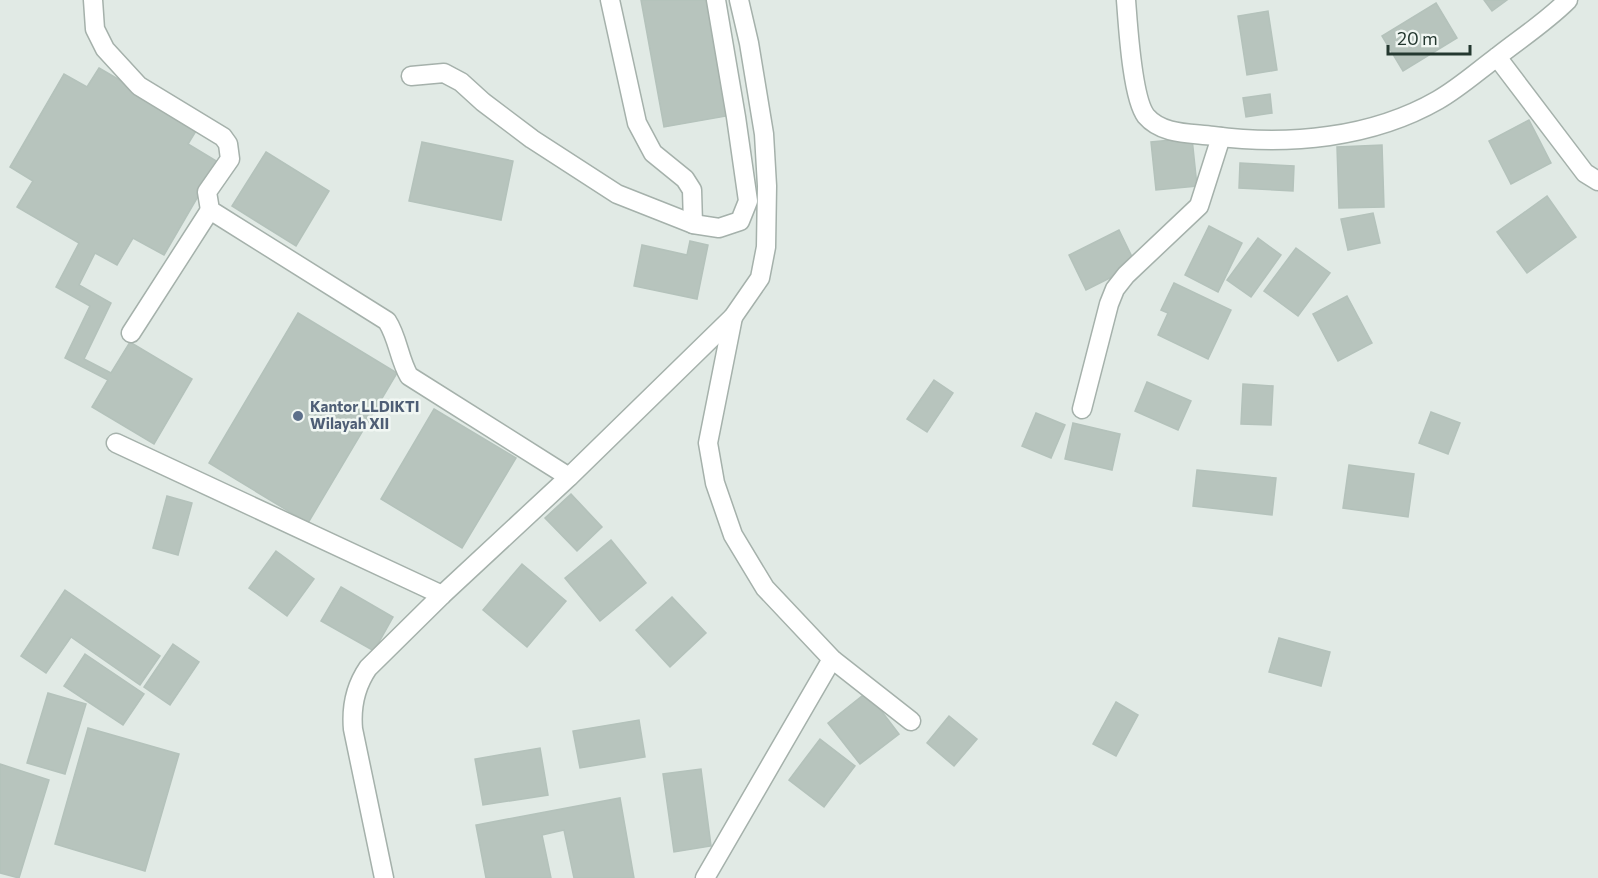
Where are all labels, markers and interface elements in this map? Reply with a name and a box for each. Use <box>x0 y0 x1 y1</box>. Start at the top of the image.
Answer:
scale bar <box>1388 18 1470 56</box>
text: 20 m <box>1397 27 1438 49</box>
place label: Kantor LLDIKTI Wilayah XII <box>310 397 419 432</box>
marker: Kantor LLDIKTI Wilayah XII <box>291 409 305 423</box>

